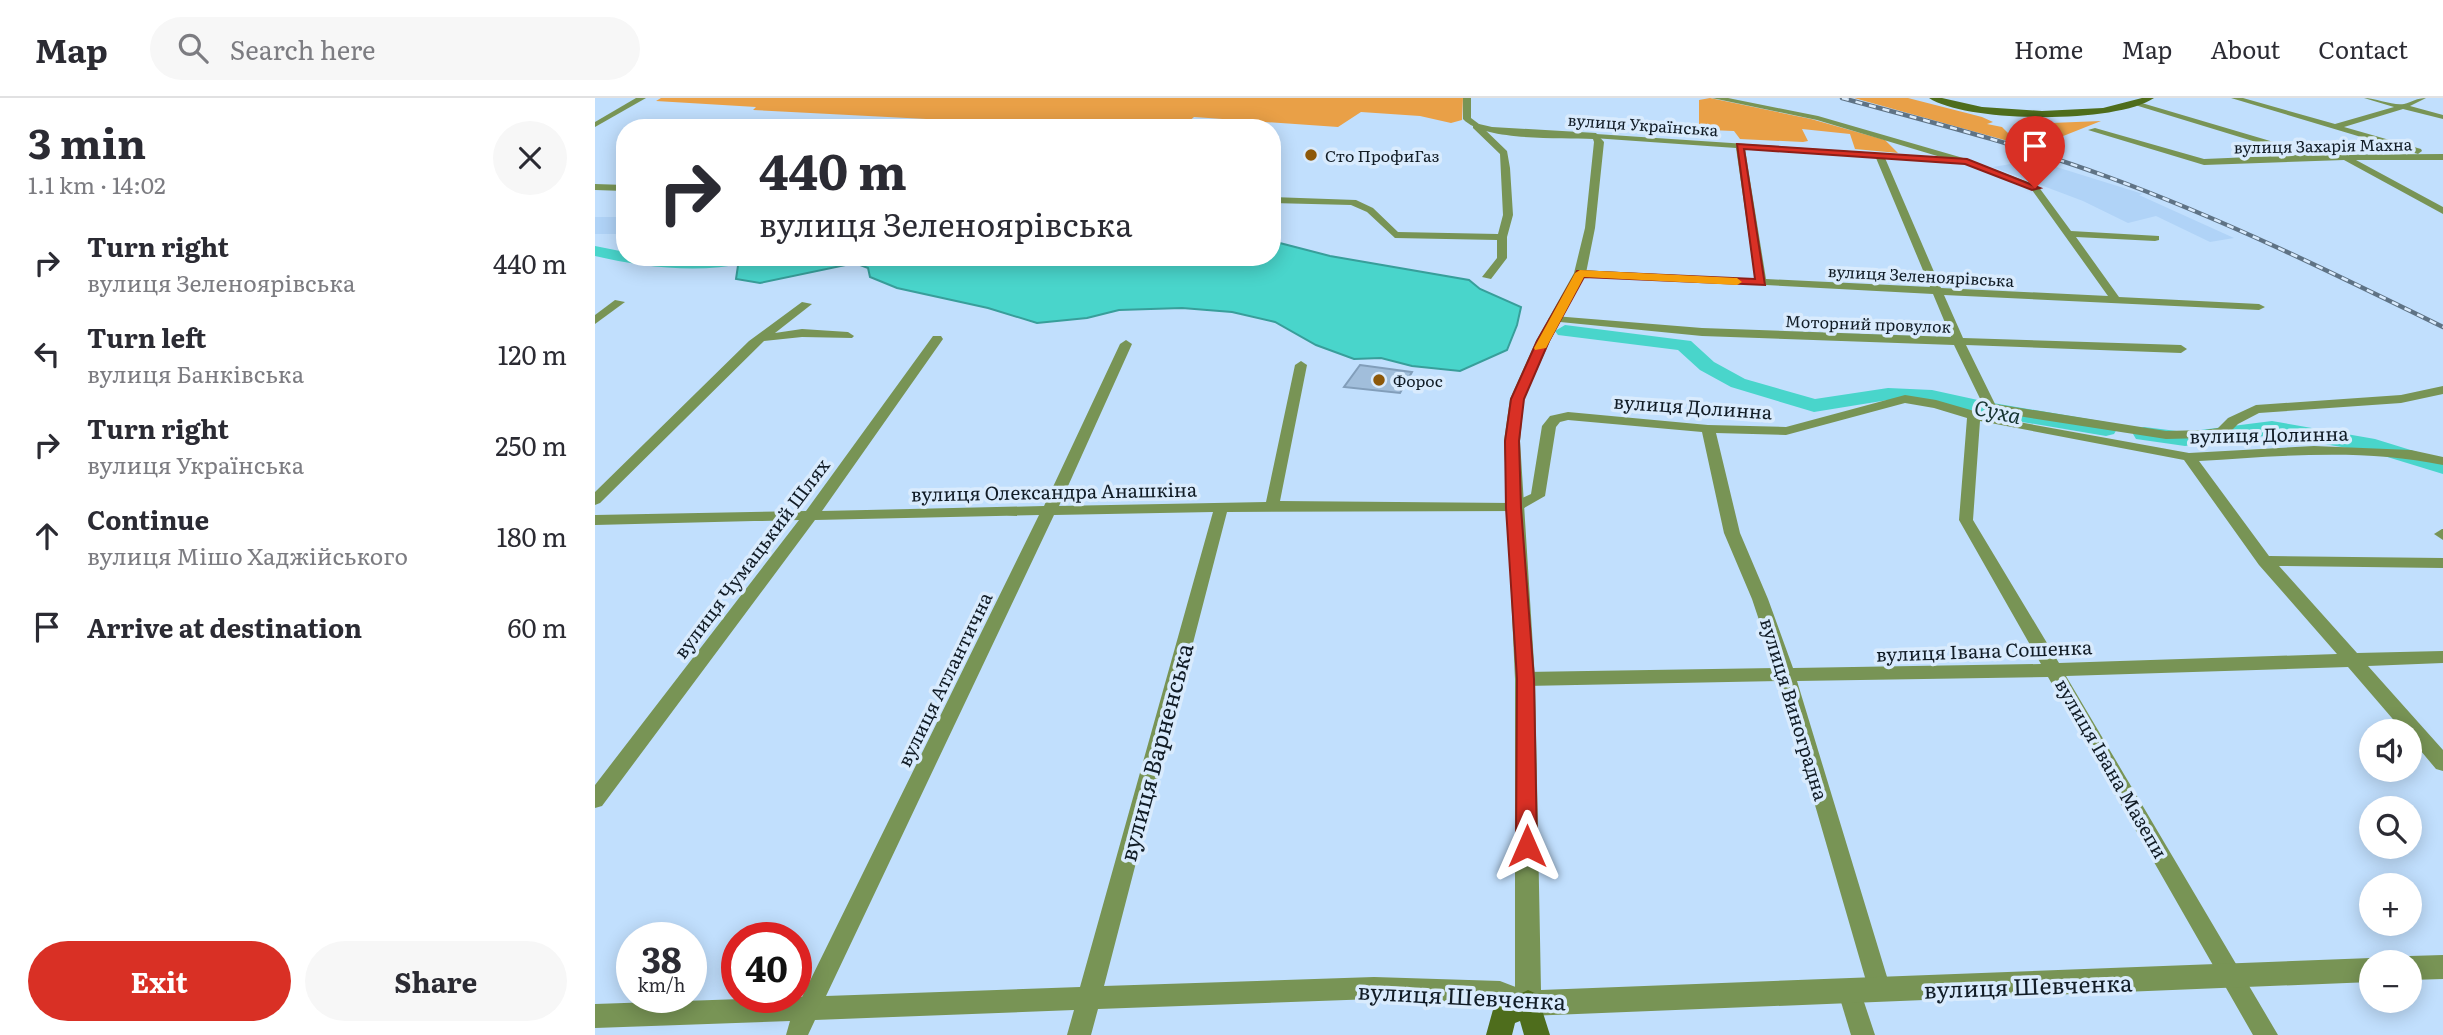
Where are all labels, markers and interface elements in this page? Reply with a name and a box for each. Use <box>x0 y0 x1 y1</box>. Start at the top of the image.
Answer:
search box <box>150 17 640 80</box>
text: Map <box>35 24 108 73</box>
icon: search <box>174 29 212 67</box>
text: Search here <box>230 29 376 68</box>
text: Home <box>2014 31 2083 66</box>
text: Map <box>2121 31 2172 66</box>
text: About <box>2210 31 2280 66</box>
text: Contact <box>2318 31 2408 66</box>
street label: вулиця Українська <box>1567 107 1720 141</box>
text: 3 min <box>28 110 146 172</box>
pin <box>2005 116 2065 188</box>
button: close <box>493 121 567 195</box>
icon: arrive <box>2016 127 2054 165</box>
street label: вулиця Захарія Махна <box>2233 131 2413 159</box>
text: 440 m <box>759 132 907 205</box>
place label: Сто ПрофиГаз <box>1325 143 1440 167</box>
icon: right <box>644 147 735 238</box>
marker: Сто ПрофиГаз <box>1303 147 1319 163</box>
text: 1.1 km · 14:02 <box>28 167 166 201</box>
text: вулиця Зеленоярівська <box>759 199 1132 247</box>
text: Turn right <box>87 226 229 265</box>
text: 440 m <box>493 243 567 282</box>
icon: right <box>28 244 66 282</box>
street label: вулиця Зеленоярівська <box>1827 258 2015 292</box>
text: вулиця Зеленоярівська <box>87 265 355 299</box>
street label: Моторний провулок <box>1785 308 1952 338</box>
text: Turn left <box>87 317 206 356</box>
text: 120 m <box>498 334 567 373</box>
icon: left <box>28 335 66 373</box>
text: вулиця Банківська <box>87 356 304 390</box>
place label: Форос <box>1393 368 1443 392</box>
marker: Форос <box>1371 372 1387 388</box>
street label: вулиця Долинна <box>1613 386 1774 426</box>
water label: Суха <box>1972 390 2024 430</box>
text: Turn right <box>87 408 229 447</box>
street label: вулиця Долинна <box>2189 419 2350 449</box>
text: 250 m <box>495 425 567 464</box>
icon: right <box>28 426 66 464</box>
text: вулиця Українська <box>87 447 304 481</box>
street label: вулиця Чумацький Шлях <box>666 452 836 664</box>
street label: вулиця Олександра Анашкіна <box>911 474 1198 507</box>
text: Continue <box>87 499 209 538</box>
text: 180 m <box>497 516 567 555</box>
icon: ahead <box>28 517 66 555</box>
text: вулиця Мішо Хаджійського <box>87 538 408 572</box>
street label: вулиця Атлантична <box>889 586 999 771</box>
text: Arrive at destination <box>87 607 362 646</box>
text: 60 m <box>508 607 567 646</box>
icon: arrive <box>28 608 66 646</box>
street label: вулиця Виноградна <box>1754 614 1836 804</box>
street label: вулиця Івана Сошенка <box>1875 632 2093 668</box>
street label: вулиця Варненська <box>1110 639 1201 865</box>
street label: вулиця Івана Мазепи <box>2049 673 2175 863</box>
map controls <box>2359 719 2422 1013</box>
button: sound <box>2359 719 2422 782</box>
button: search <box>2359 796 2422 859</box>
position arrow <box>1490 809 1564 883</box>
button: + <box>2359 873 2422 936</box>
speed limit sign: 40 <box>721 922 812 1013</box>
text: 38 <box>641 932 682 984</box>
button: Exit <box>28 941 291 1021</box>
button: Share <box>305 941 567 1021</box>
button: − <box>2359 950 2422 1013</box>
street label: вулиця Шевченка <box>1923 964 2133 1006</box>
text: km/h <box>638 971 685 998</box>
street label: вулиця Шевченка <box>1357 973 1568 1017</box>

